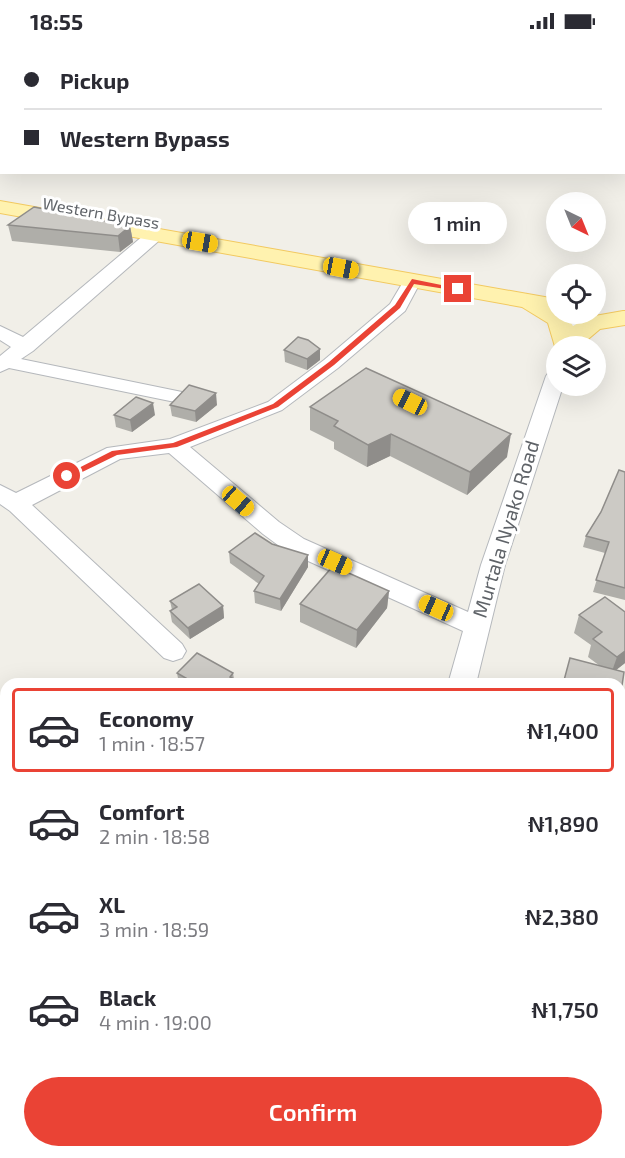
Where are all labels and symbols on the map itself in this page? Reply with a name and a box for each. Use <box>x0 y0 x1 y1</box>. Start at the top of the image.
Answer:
north arrow <box>546 192 606 252</box>
street label: Western Bypass <box>41 193 161 232</box>
callout: 1 min <box>408 202 508 244</box>
car <box>181 230 219 254</box>
car <box>322 256 360 280</box>
route end <box>444 275 471 302</box>
car <box>390 386 430 418</box>
street label: Murtala Nyako Road <box>467 437 543 620</box>
route start <box>53 462 80 489</box>
car <box>219 482 257 520</box>
car <box>315 546 355 578</box>
car <box>416 592 456 624</box>

